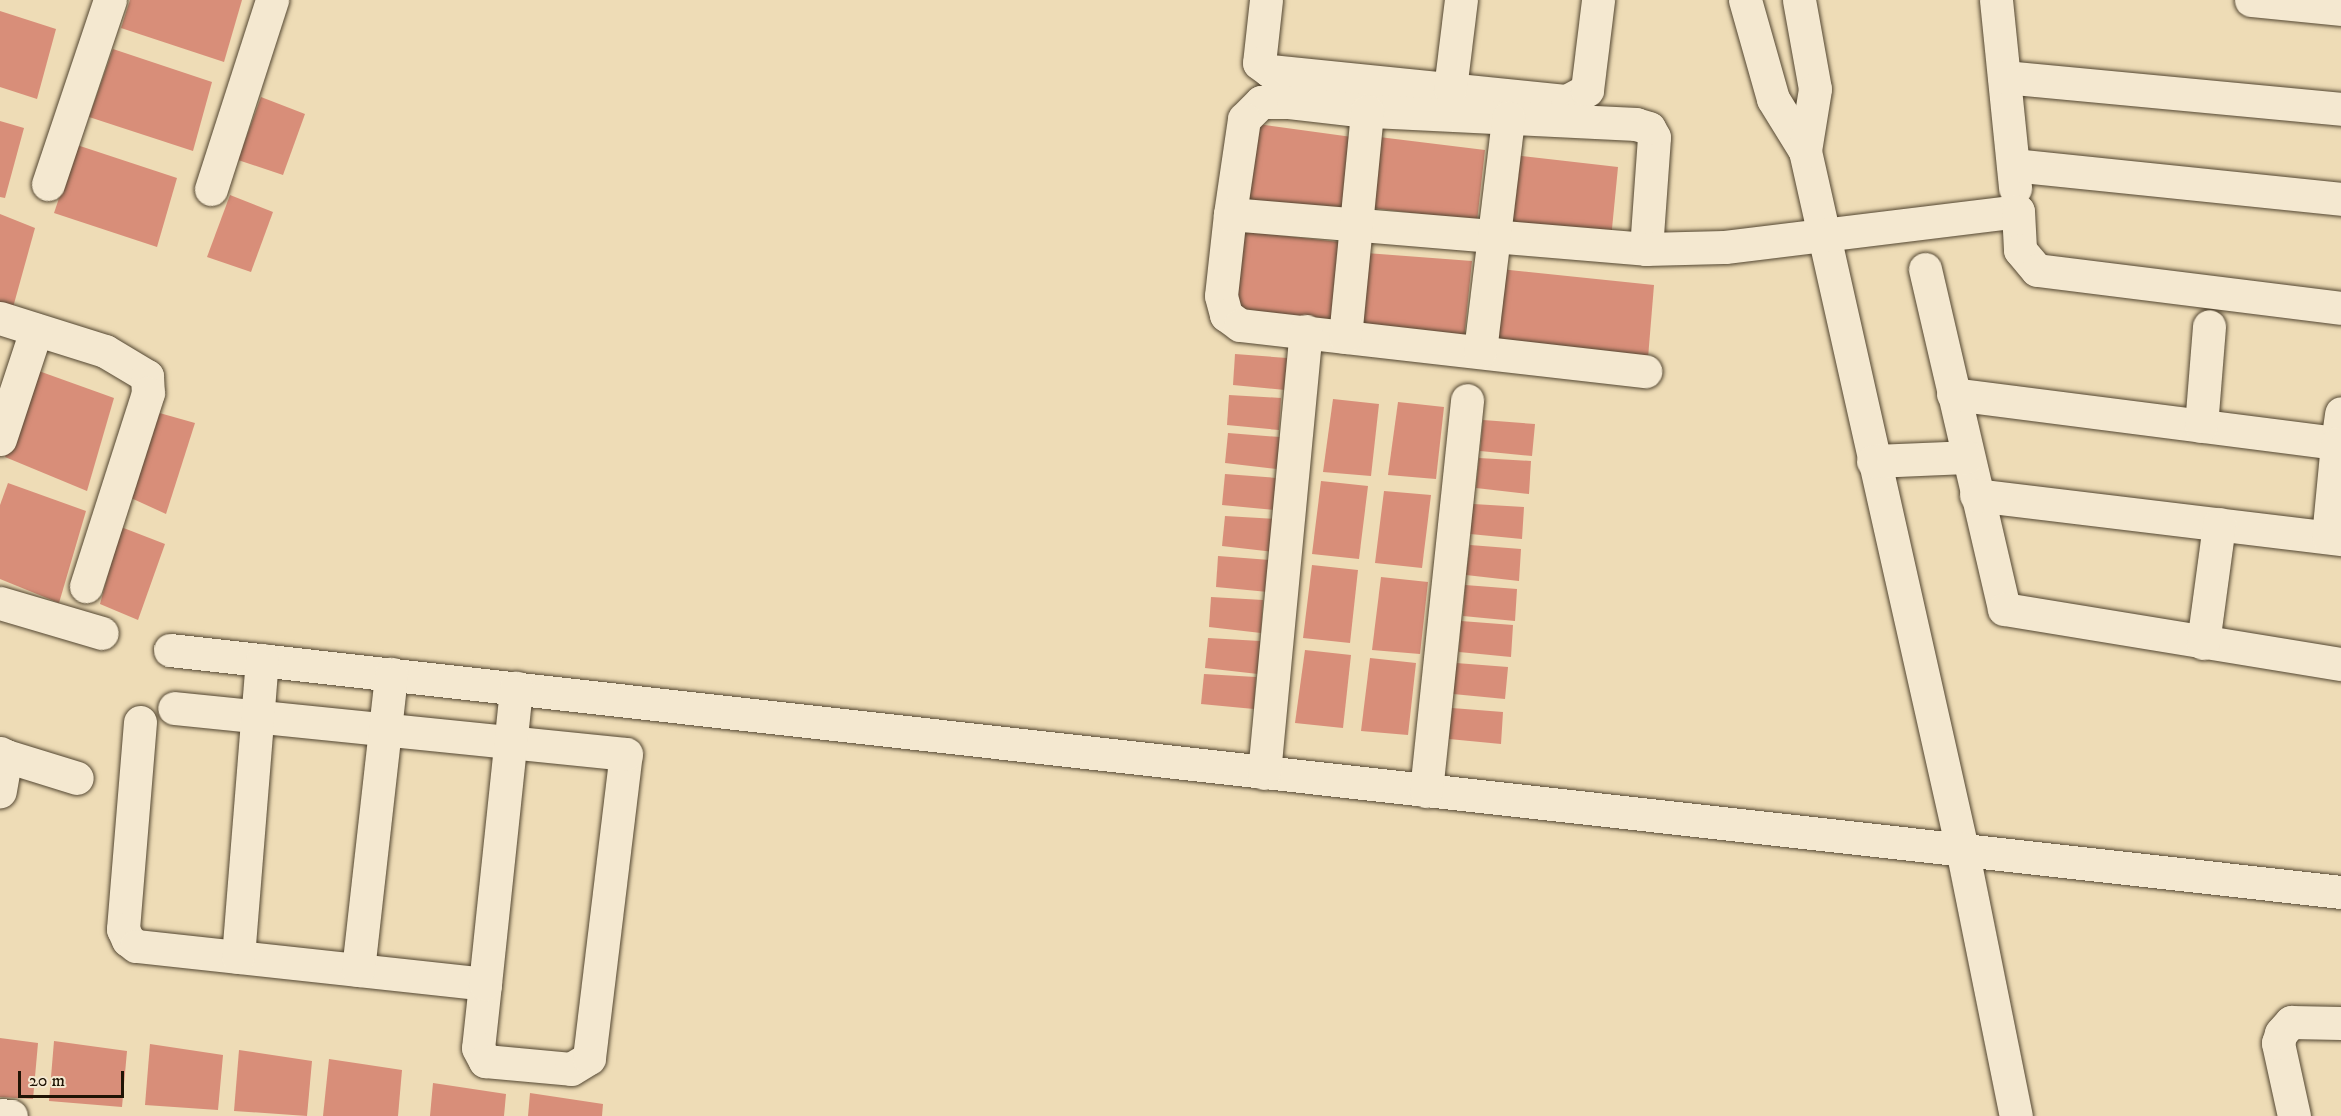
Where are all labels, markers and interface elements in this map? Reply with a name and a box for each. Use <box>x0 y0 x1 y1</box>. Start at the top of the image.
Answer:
scale bar <box>21 1059 128 1097</box>
text: 20 m <box>29 1070 65 1092</box>

